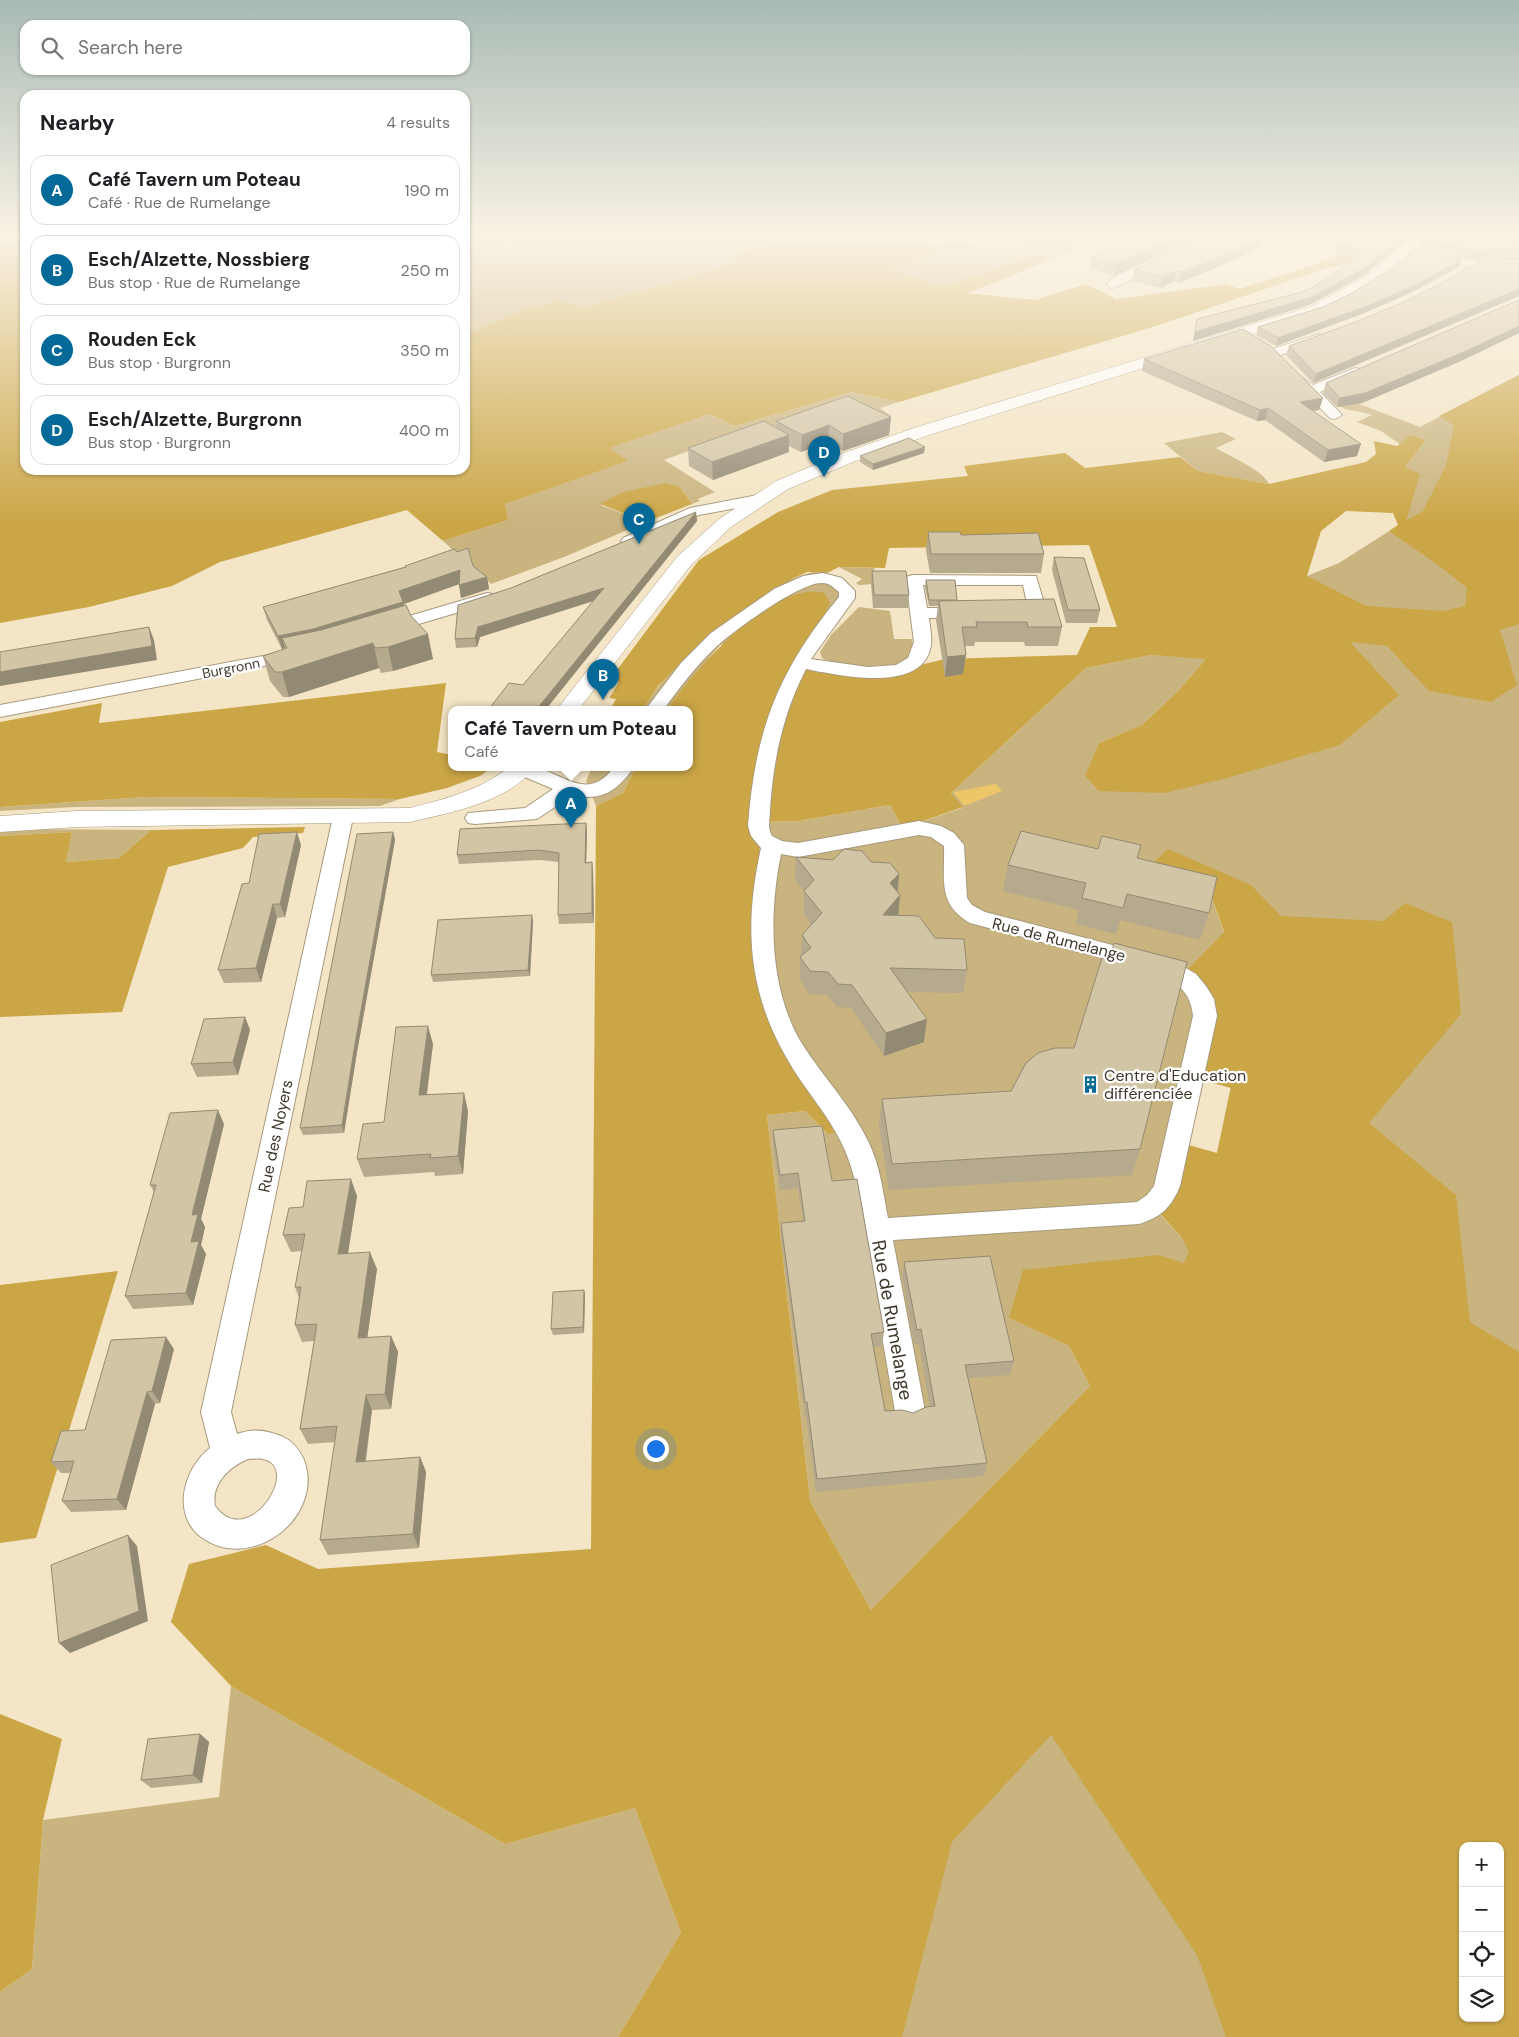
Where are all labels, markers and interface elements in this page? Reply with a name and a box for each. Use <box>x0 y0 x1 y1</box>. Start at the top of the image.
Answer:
search box <box>20 20 470 75</box>
icon: search <box>38 34 66 62</box>
text: Search here <box>78 35 183 60</box>
text: Nearby <box>40 109 114 137</box>
text: 4 results <box>386 112 450 133</box>
text: Café Tavern um Poteau <box>88 167 301 192</box>
text: A <box>51 180 63 201</box>
text: 190 m <box>405 180 449 201</box>
text: Café · Rue de Rumelange <box>88 192 271 213</box>
text: Esch/Alzette, Nossbierg <box>88 247 310 272</box>
text: B <box>52 260 62 281</box>
text: 250 m <box>401 260 449 281</box>
text: Bus stop · Rue de Rumelange <box>88 272 301 293</box>
text: Rouden Eck <box>88 327 196 352</box>
text: C <box>51 340 63 361</box>
text: 350 m <box>400 340 449 361</box>
text: Bus stop · Burgronn <box>88 352 231 373</box>
text: Esch/Alzette, Burgronn <box>88 407 302 432</box>
text: D <box>51 420 63 441</box>
text: 400 m <box>399 420 449 441</box>
text: Bus stop · Burgronn <box>88 432 231 453</box>
pin: D <box>808 436 840 477</box>
pin: C <box>623 503 655 544</box>
street label: Burgronn <box>201 654 261 682</box>
pin: B <box>587 659 619 700</box>
popup <box>448 706 693 771</box>
text: Café Tavern um Poteau <box>464 716 677 741</box>
text: Café <box>464 741 499 762</box>
pin: A <box>555 787 587 828</box>
street label: Rue de Rumelange <box>990 913 1128 966</box>
place label: Centre d'Education différenciée <box>1104 1065 1246 1104</box>
building icon: Centre d'Education différenciée <box>1080 1074 1100 1094</box>
street label: Rue des Noyers <box>253 1078 298 1194</box>
street label: Rue de Rumelange <box>866 1238 919 1402</box>
your location <box>643 1436 669 1462</box>
map controls <box>1459 1842 1504 2022</box>
button: + <box>1459 1842 1504 1887</box>
button: − <box>1459 1887 1504 1932</box>
button: locate <box>1459 1932 1504 1977</box>
button: layers <box>1459 1977 1504 2022</box>

